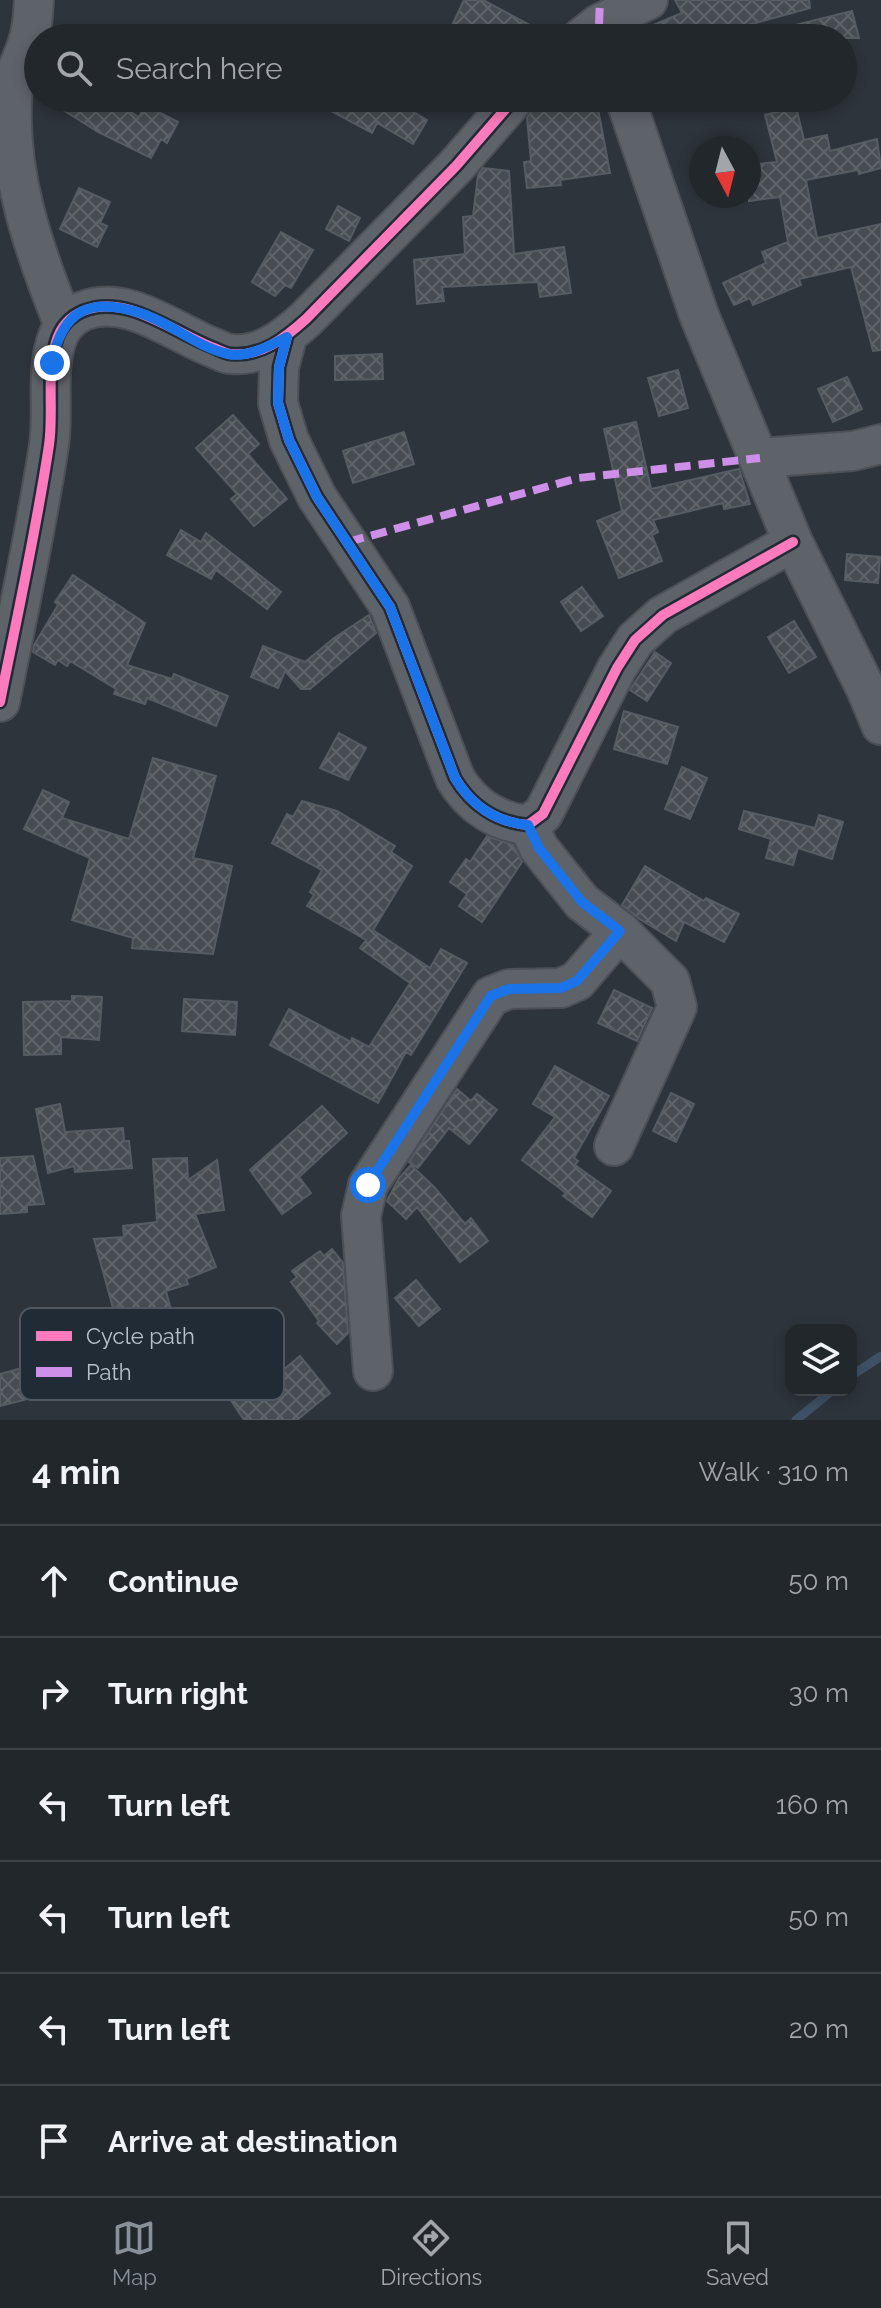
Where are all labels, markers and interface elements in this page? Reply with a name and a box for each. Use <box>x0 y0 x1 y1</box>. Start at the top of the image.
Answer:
search box <box>24 24 857 112</box>
icon: search <box>52 46 96 90</box>
text: Search here <box>116 51 283 86</box>
north arrow <box>689 136 761 208</box>
route end <box>34 345 70 381</box>
route start <box>350 1167 386 1203</box>
legend <box>20 1308 284 1400</box>
text: Cycle path <box>86 1323 195 1349</box>
map controls <box>785 1324 857 1396</box>
button: layers <box>785 1324 857 1396</box>
text: Path <box>86 1359 132 1385</box>
text: 4 min <box>32 1452 120 1492</box>
text: Walk · 310 m <box>699 1457 849 1487</box>
icon: ahead <box>32 1559 76 1603</box>
text: Continue <box>108 1564 239 1599</box>
text: 50 m <box>788 1566 849 1596</box>
icon: right <box>32 1671 76 1715</box>
text: Turn right <box>108 1676 248 1711</box>
text: 30 m <box>789 1678 849 1708</box>
icon: left <box>32 1783 76 1827</box>
text: Turn left <box>108 1788 230 1823</box>
text: 160 m <box>776 1790 849 1820</box>
icon: left <box>32 1895 76 1939</box>
text: Turn left <box>108 1900 230 1935</box>
text: 50 m <box>788 1902 849 1932</box>
icon: left <box>32 2007 76 2051</box>
text: Turn left <box>108 2012 230 2047</box>
text: 20 m <box>789 2014 849 2044</box>
icon: arrive <box>32 2119 76 2163</box>
text: Arrive at destination <box>108 2124 398 2159</box>
tab: Map <box>112 2216 157 2290</box>
tab: Directions <box>381 2216 482 2290</box>
tab: Saved <box>706 2216 769 2290</box>

